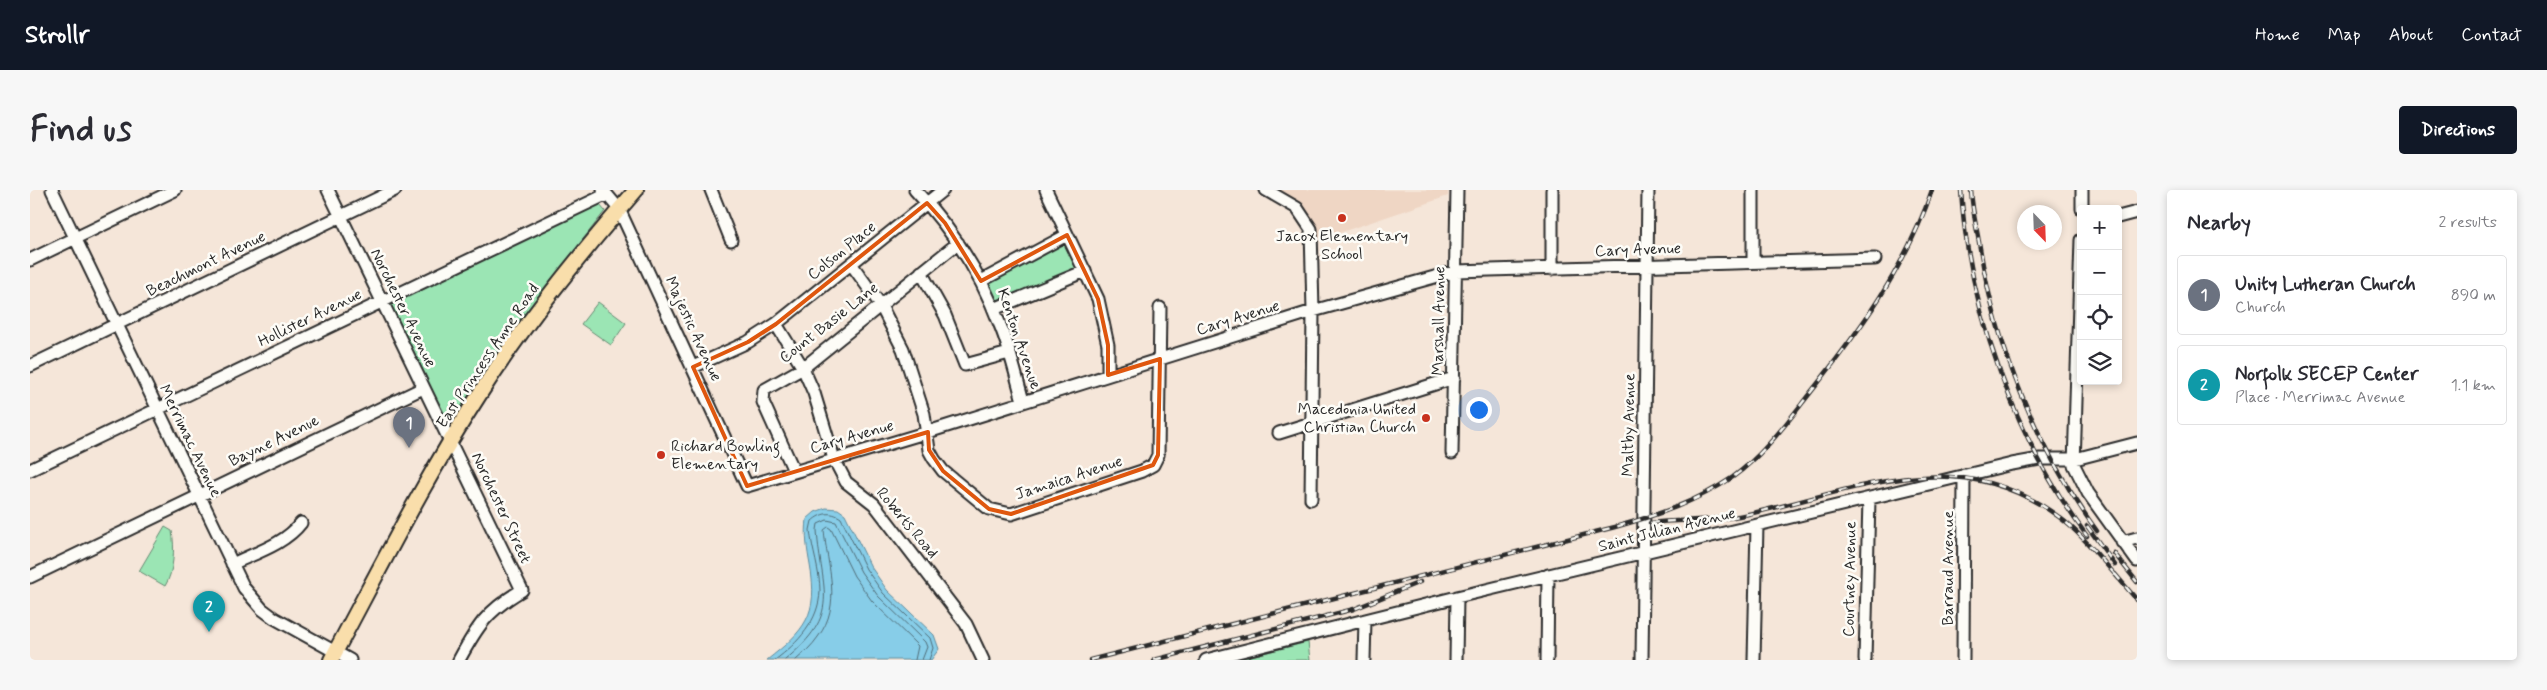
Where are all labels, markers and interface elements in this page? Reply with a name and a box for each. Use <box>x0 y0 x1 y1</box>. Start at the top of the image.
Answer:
text: Strollr <box>25 20 89 51</box>
text: Home <box>2255 23 2300 47</box>
text: Map <box>2328 23 2361 47</box>
text: About <box>2389 23 2433 47</box>
text: Contact <box>2461 23 2522 47</box>
button: Directions <box>2399 106 2517 154</box>
text: Find us <box>30 107 132 153</box>
north arrow <box>2017 205 2062 250</box>
map controls <box>2077 205 2122 385</box>
button: + <box>2077 205 2122 250</box>
text: Nearby <box>2187 209 2251 237</box>
marker: Jacox Elementary School <box>1336 212 1348 224</box>
text: 2 results <box>2439 212 2497 233</box>
street label: Colson Place <box>803 217 881 285</box>
street label: Beachmont Avenue <box>143 226 269 302</box>
place label: Jacox Elementary School <box>1276 226 1408 265</box>
street label: Cary Avenue <box>1595 238 1681 262</box>
street label: Norchester Avenue <box>365 245 441 371</box>
button: − <box>2077 250 2122 295</box>
street label: Marshall Avenue <box>1428 266 1450 376</box>
text: Unity Lutheran Church <box>2235 272 2416 297</box>
street label: Majestic Avenue <box>659 273 727 385</box>
street label: Count Basie Lane <box>775 278 883 368</box>
street label: East Princess Anne Road <box>432 280 544 432</box>
street label: Hollister Avenue <box>255 284 365 352</box>
text: 1 <box>2200 285 2208 306</box>
text: 890 m <box>2451 285 2496 306</box>
street label: Kenton Avenue <box>992 286 1046 393</box>
street label: Cary Avenue <box>1194 295 1282 341</box>
button: locate <box>2077 295 2122 340</box>
text: Church <box>2235 297 2286 318</box>
button: layers <box>2077 340 2122 385</box>
text: Norfolk SECEP Center <box>2235 362 2419 387</box>
street label: Maltby Avenue <box>1618 373 1640 477</box>
text: 2 <box>2200 375 2208 396</box>
text: 1.1 km <box>2451 375 2496 396</box>
street label: Merrimac Avenue <box>154 381 226 501</box>
text: Place · Merrimac Avenue <box>2235 387 2405 408</box>
your location <box>1466 397 1492 423</box>
place label: Macedonia United Christian Church <box>1298 399 1416 438</box>
pin: 1 <box>393 407 425 448</box>
street label: Bayne Avenue <box>225 410 323 472</box>
marker: Macedonia United Christian Church <box>1420 412 1432 424</box>
street label: Cary Avenue <box>808 415 896 459</box>
place label: Richard Bowling Elementary <box>671 436 780 475</box>
street label: Norchester Street <box>466 449 536 567</box>
marker: Richard Bowling Elementary <box>655 449 667 461</box>
street label: Jamaica Avenue <box>1013 451 1125 505</box>
street label: Roberts Road <box>871 483 943 563</box>
street label: Saint Julian Avenue <box>1596 503 1738 557</box>
street label: Barraud Avenue <box>1938 510 1959 625</box>
street label: Courtney Avenue <box>1838 521 1862 637</box>
pin: 2 <box>193 591 225 632</box>

